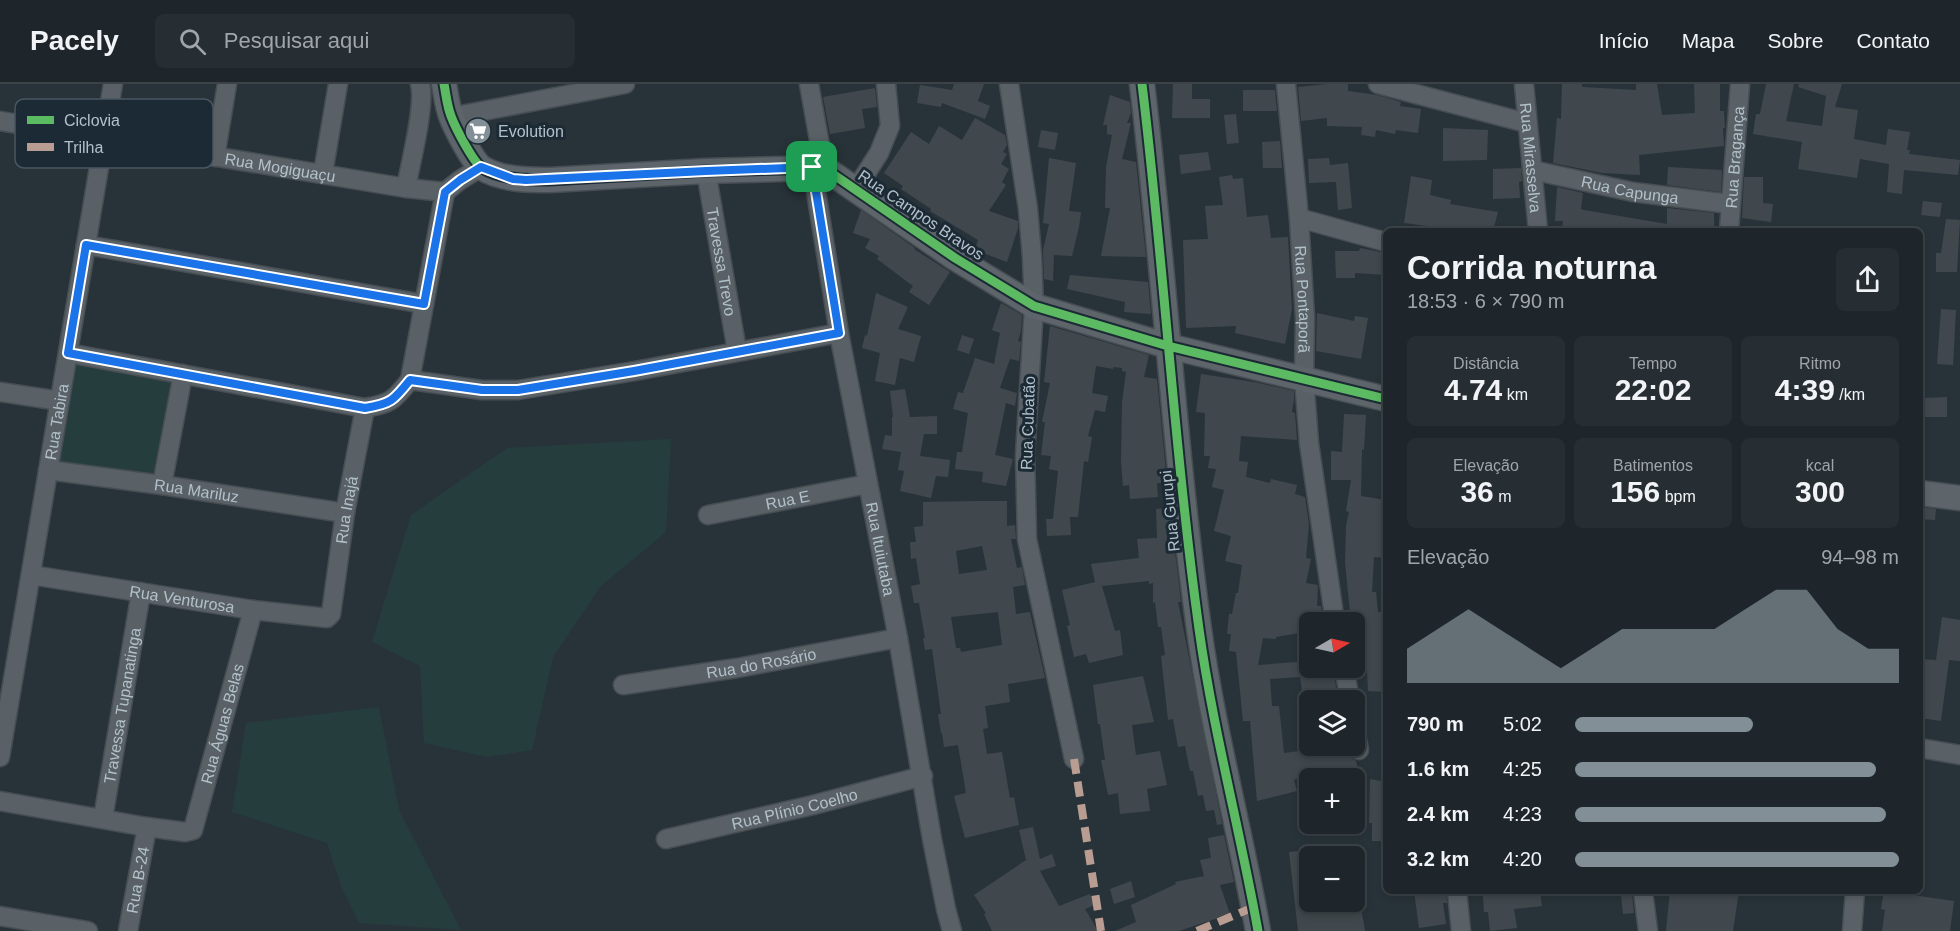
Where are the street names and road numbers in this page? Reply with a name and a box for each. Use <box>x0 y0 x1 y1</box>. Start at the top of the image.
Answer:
street label: Rua Mirasselva <box>1517 102 1545 213</box>
street label: Rua Bragança <box>1722 105 1747 209</box>
street label: Rua Mogiguaçu <box>223 150 337 185</box>
street label: Rua Campos Bravos <box>855 167 987 263</box>
street label: Rua Capunga <box>1580 172 1680 206</box>
street label: Travessa Trevo <box>704 206 739 317</box>
street label: Rua Pontaporã <box>1292 245 1314 353</box>
street label: Rua Cubatão <box>1018 375 1038 470</box>
street label: Rua Tabira <box>42 382 71 461</box>
street label: Rua Gurupi <box>1157 469 1183 553</box>
street label: Rua Inajá <box>332 474 360 545</box>
street label: Rua Mariluz <box>153 476 240 505</box>
street label: Rua E <box>764 487 811 512</box>
street label: Rua Ituiutaba <box>863 500 898 597</box>
street label: Rua Venturosa <box>128 582 236 615</box>
street label: Travessa Tupanatinga <box>100 626 143 785</box>
street label: Rua do Rosário <box>705 645 818 681</box>
street label: Rua Águas Belas <box>198 662 246 786</box>
street label: Rua Plínio Coelho <box>730 785 859 832</box>
street label: Rua B-24 <box>123 845 152 915</box>

